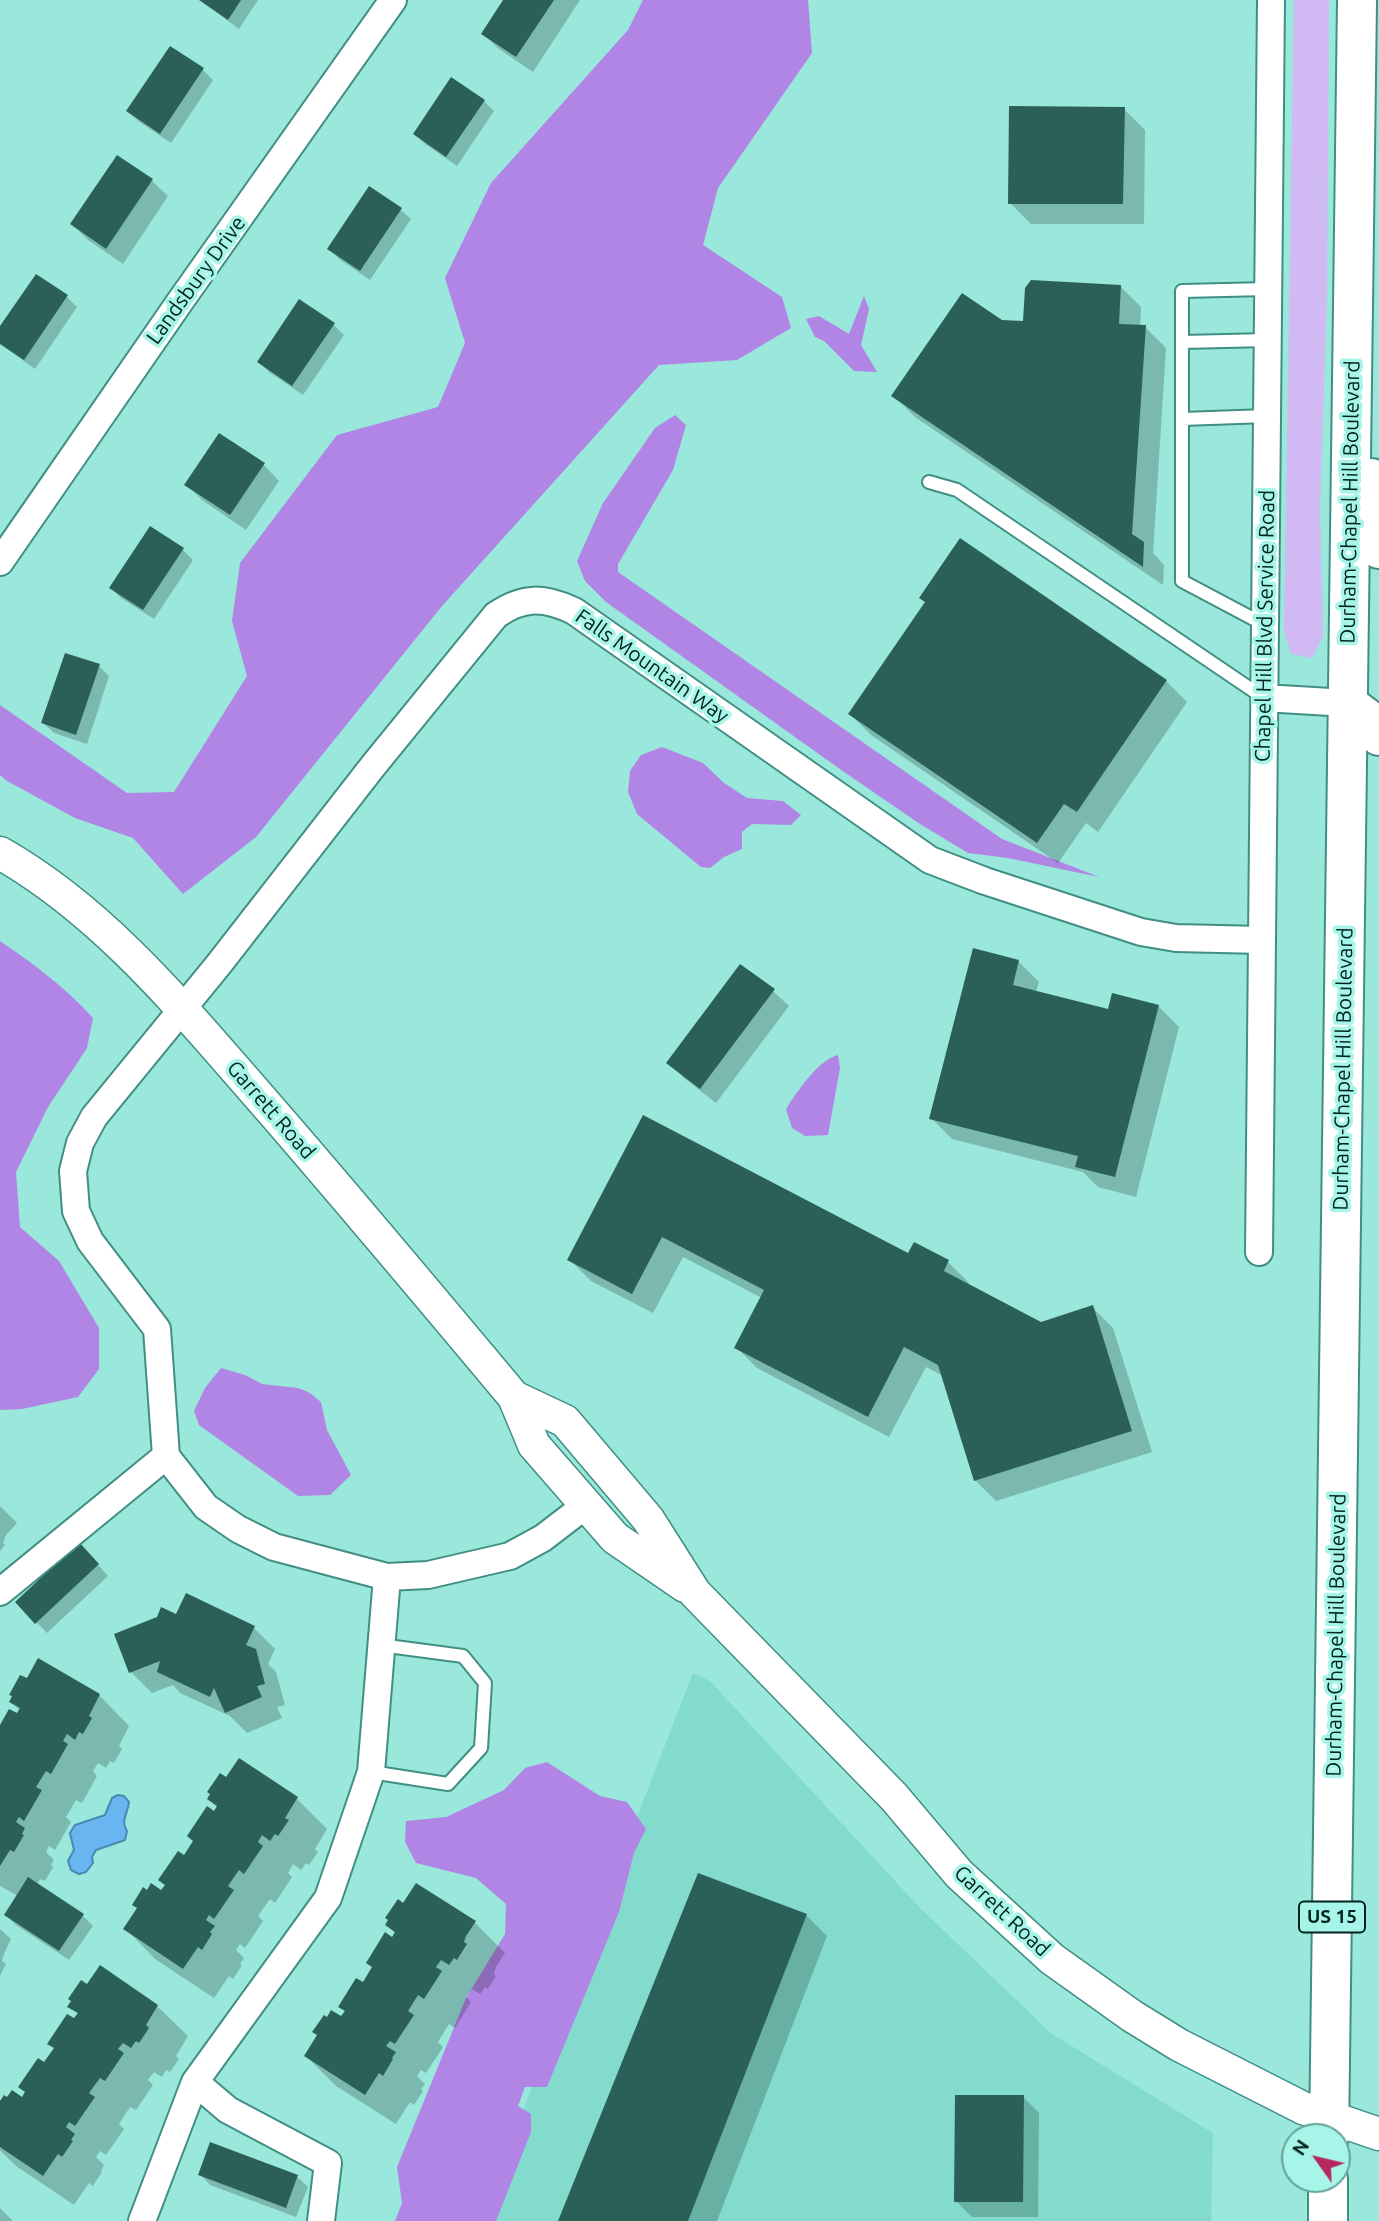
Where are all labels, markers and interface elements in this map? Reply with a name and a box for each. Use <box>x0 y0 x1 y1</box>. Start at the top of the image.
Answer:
street label: Landsbury Drive <box>141 211 251 349</box>
street label: Durham-Chapel Hill Boulevard <box>1335 360 1365 644</box>
street label: Chapel Hill Blvd Service Road <box>1250 490 1280 762</box>
street label: Falls Mountain Way <box>571 604 733 728</box>
street label: Durham-Chapel Hill Boulevard <box>1328 927 1358 1211</box>
street label: Garrett Road <box>221 1056 321 1164</box>
street label: Durham-Chapel Hill Boulevard <box>1321 1493 1351 1777</box>
street label: Garrett Road <box>949 1860 1055 1962</box>
road number: US 15 <box>1299 1901 1365 1932</box>
north arrow <box>1281 2123 1351 2193</box>
text: N <box>1287 2135 1313 2159</box>

